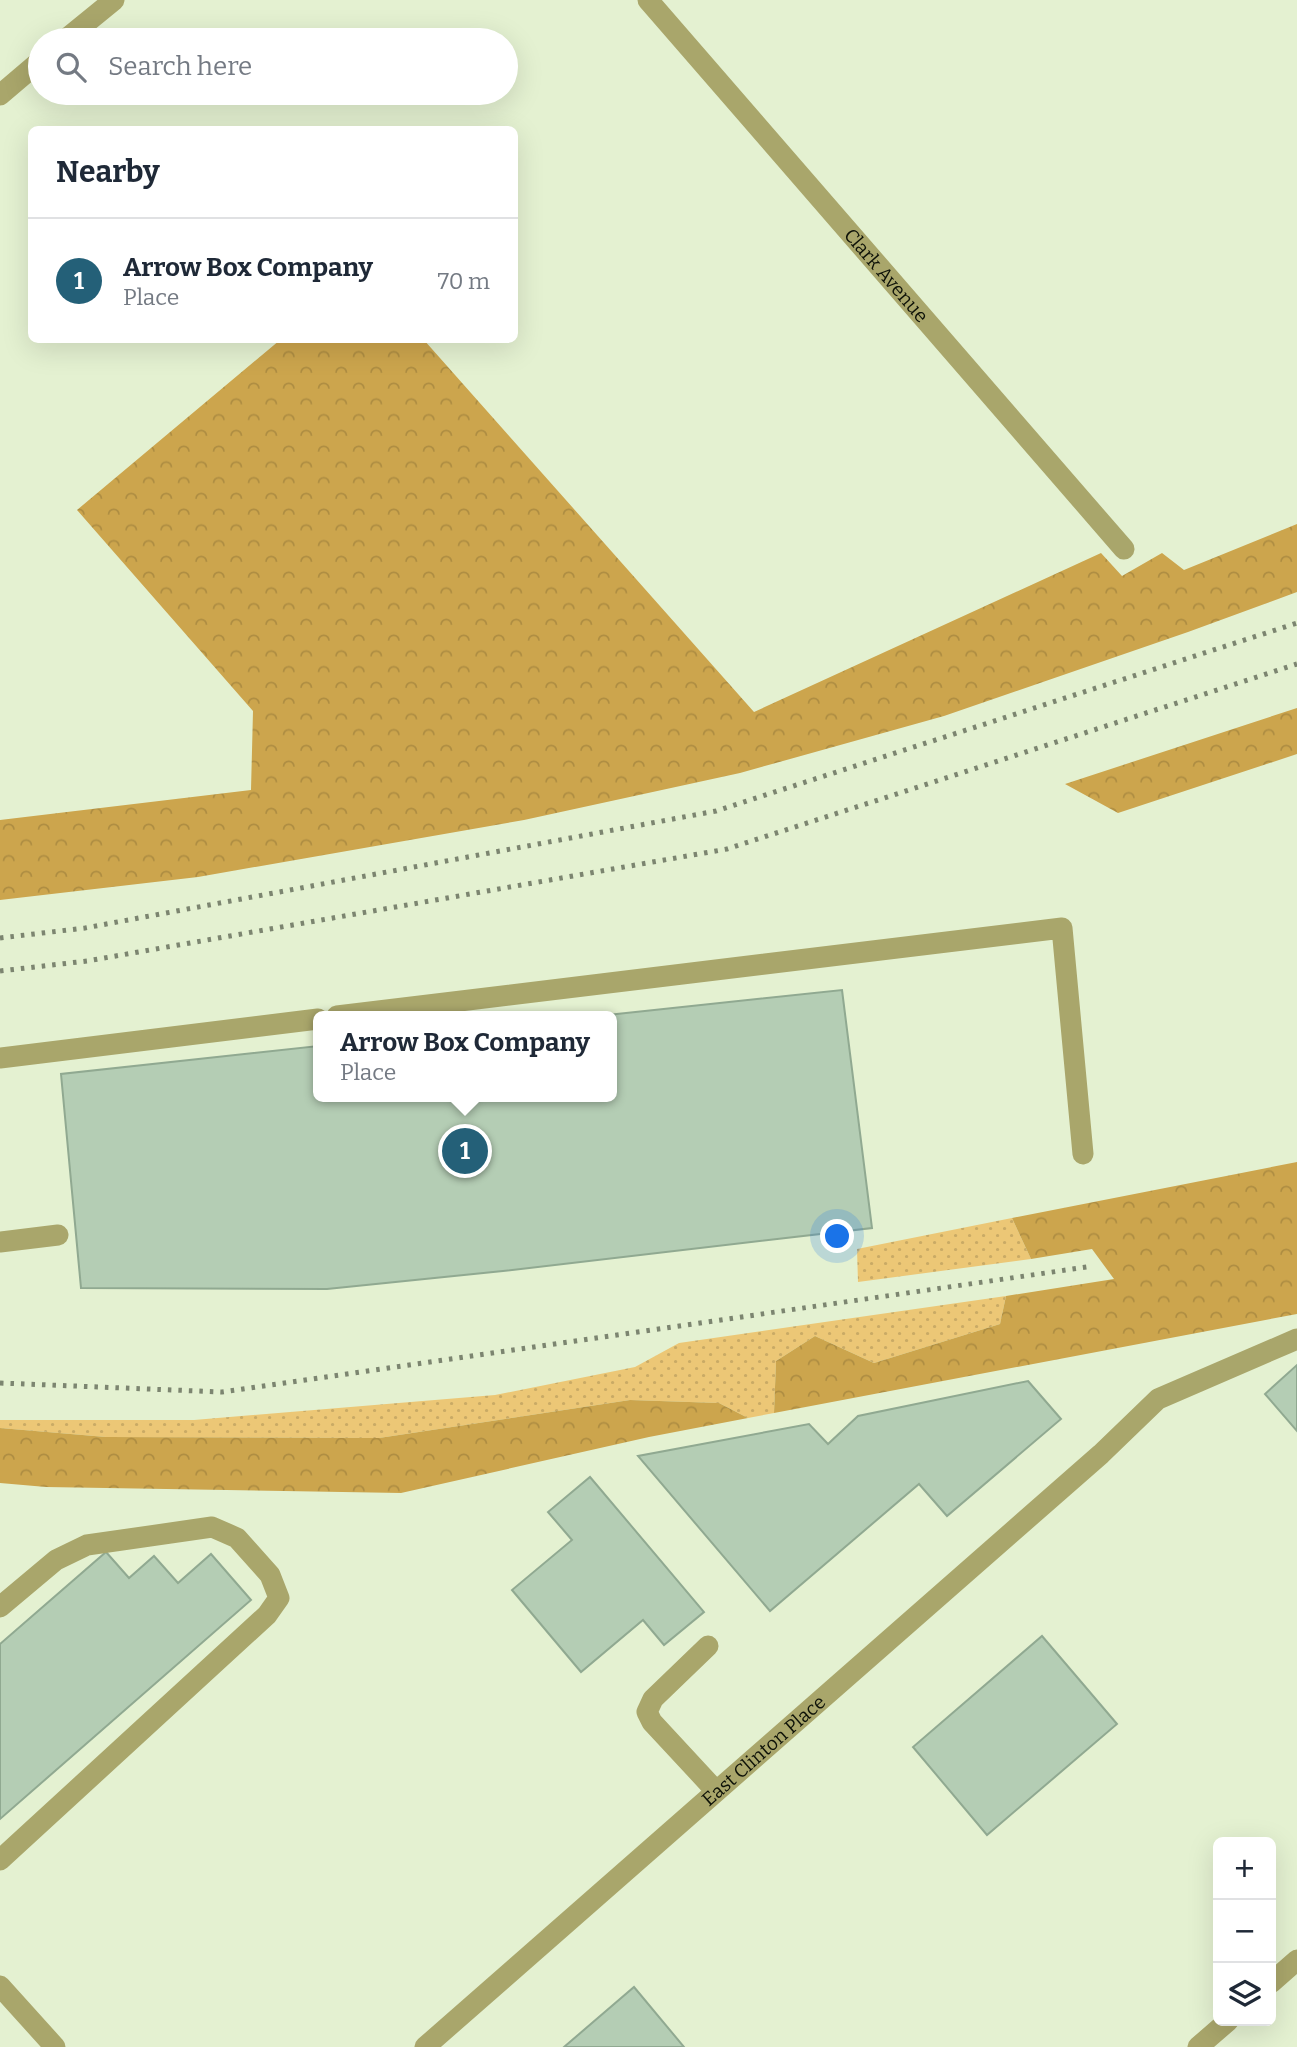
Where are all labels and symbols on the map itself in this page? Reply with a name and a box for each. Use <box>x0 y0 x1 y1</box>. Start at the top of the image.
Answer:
street label: Clark Avenue <box>839 223 933 327</box>
pin: 1 <box>442 1125 488 1177</box>
your location <box>820 1219 854 1253</box>
street label: East Clinton Place <box>697 1690 830 1810</box>

